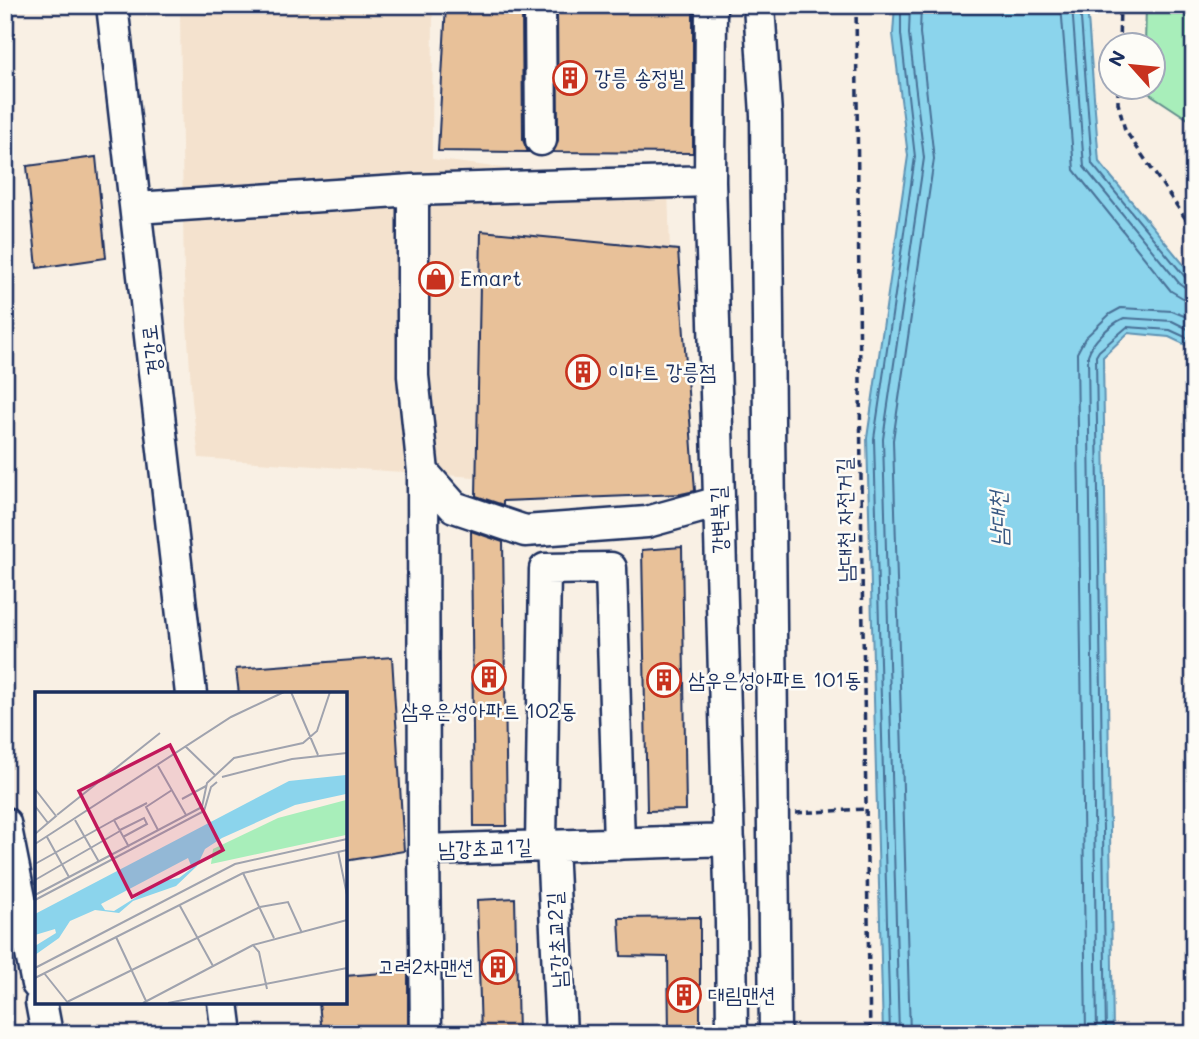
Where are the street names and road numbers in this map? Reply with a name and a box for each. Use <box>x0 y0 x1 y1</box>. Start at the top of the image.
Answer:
street label: 경강로 <box>134 323 167 377</box>
street label: 남대천 자전거길 <box>829 457 858 583</box>
street label: 강변북길 <box>703 486 732 554</box>
street label: 남강초교1길 <box>438 831 532 862</box>
street label: 남강초교2길 <box>539 891 572 989</box>

